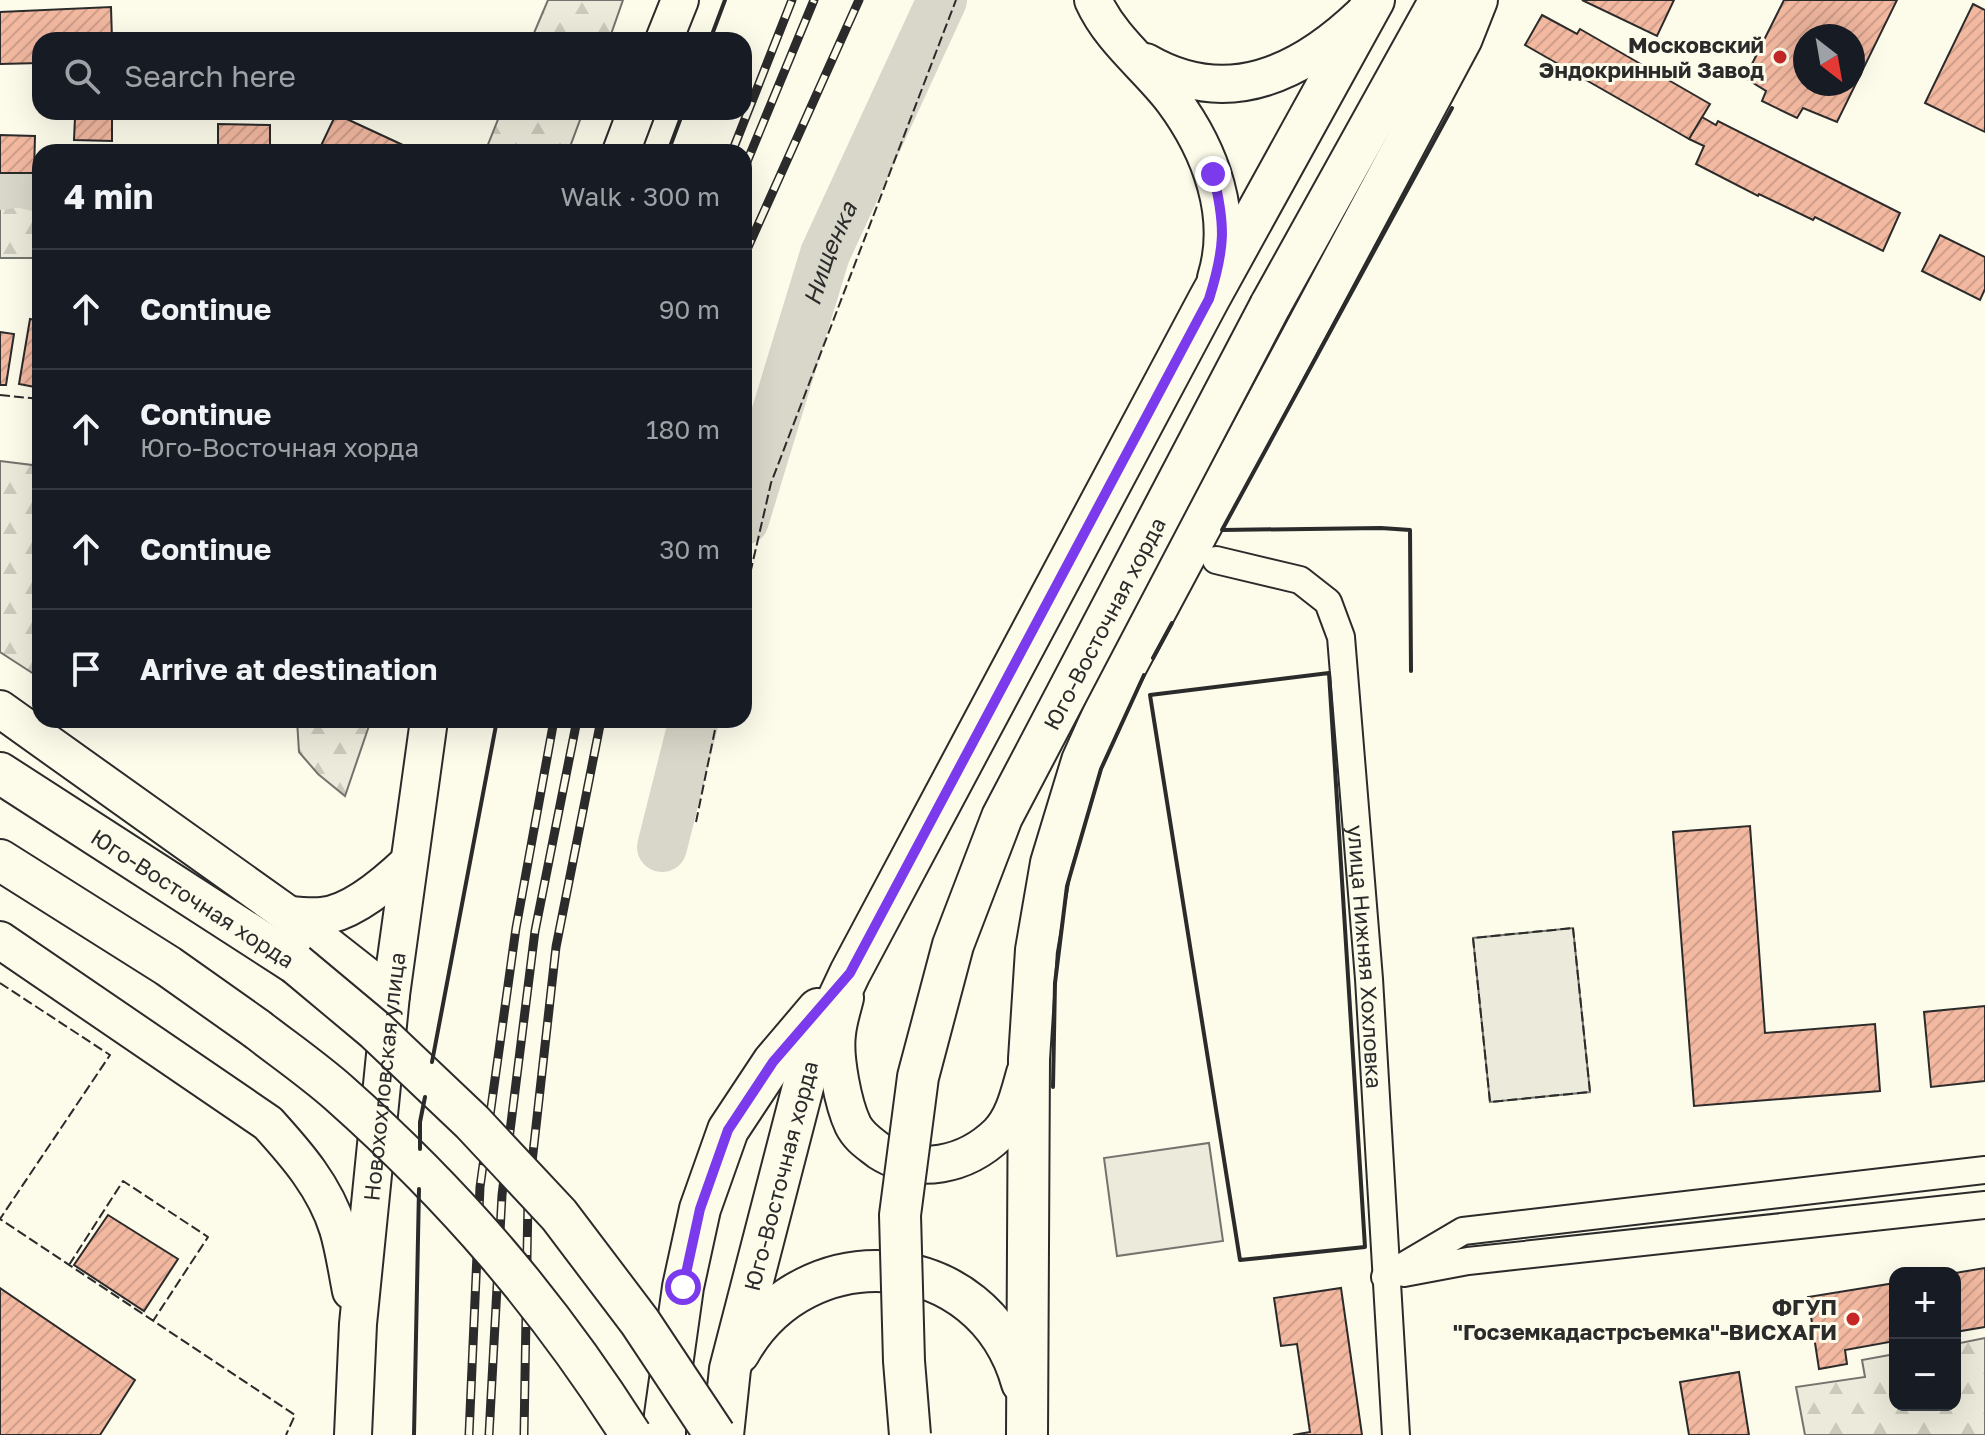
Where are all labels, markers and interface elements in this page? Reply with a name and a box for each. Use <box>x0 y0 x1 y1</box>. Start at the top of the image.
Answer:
north arrow <box>1793 24 1865 96</box>
place label: Московский Эндокринный Завод <box>1539 31 1764 83</box>
search box <box>32 32 752 120</box>
marker: Московский Эндокринный Завод <box>1771 48 1789 66</box>
icon: search <box>60 54 104 98</box>
text: Search here <box>124 58 296 94</box>
route end <box>1195 156 1231 192</box>
text: 4 min <box>64 176 153 216</box>
text: Walk · 300 m <box>561 181 720 212</box>
water label: Нищенка <box>796 195 862 308</box>
icon: ahead <box>64 287 108 331</box>
text: Continue <box>140 291 271 327</box>
text: 90 m <box>659 294 720 325</box>
text: Continue <box>140 396 271 432</box>
icon: ahead <box>64 407 108 451</box>
text: 180 m <box>646 414 720 445</box>
text: Юго-Восточная хорда <box>140 432 419 463</box>
street label: Юго-Восточная хорда <box>1037 512 1171 734</box>
icon: ahead <box>64 527 108 571</box>
text: Continue <box>140 531 271 567</box>
text: 30 m <box>659 534 720 565</box>
icon: arrive <box>64 647 108 691</box>
text: Arrive at destination <box>140 651 437 687</box>
street label: Юго-Восточная хорда <box>87 822 300 973</box>
street label: улица Нижняя Хохловка <box>1343 824 1389 1089</box>
street label: Новохохловская улица <box>357 950 410 1202</box>
street label: Юго-Восточная хорда <box>737 1058 823 1294</box>
map controls <box>1889 1267 1961 1411</box>
button: + <box>1889 1267 1961 1339</box>
route start <box>665 1269 701 1305</box>
place label: ФГУП "Госземкадастрсъемка"-ВИСХАГИ <box>1453 1293 1837 1345</box>
marker: ФГУП "Госземкадастрсъемка"-ВИСХАГИ <box>1844 1310 1862 1328</box>
button: − <box>1889 1339 1961 1411</box>

